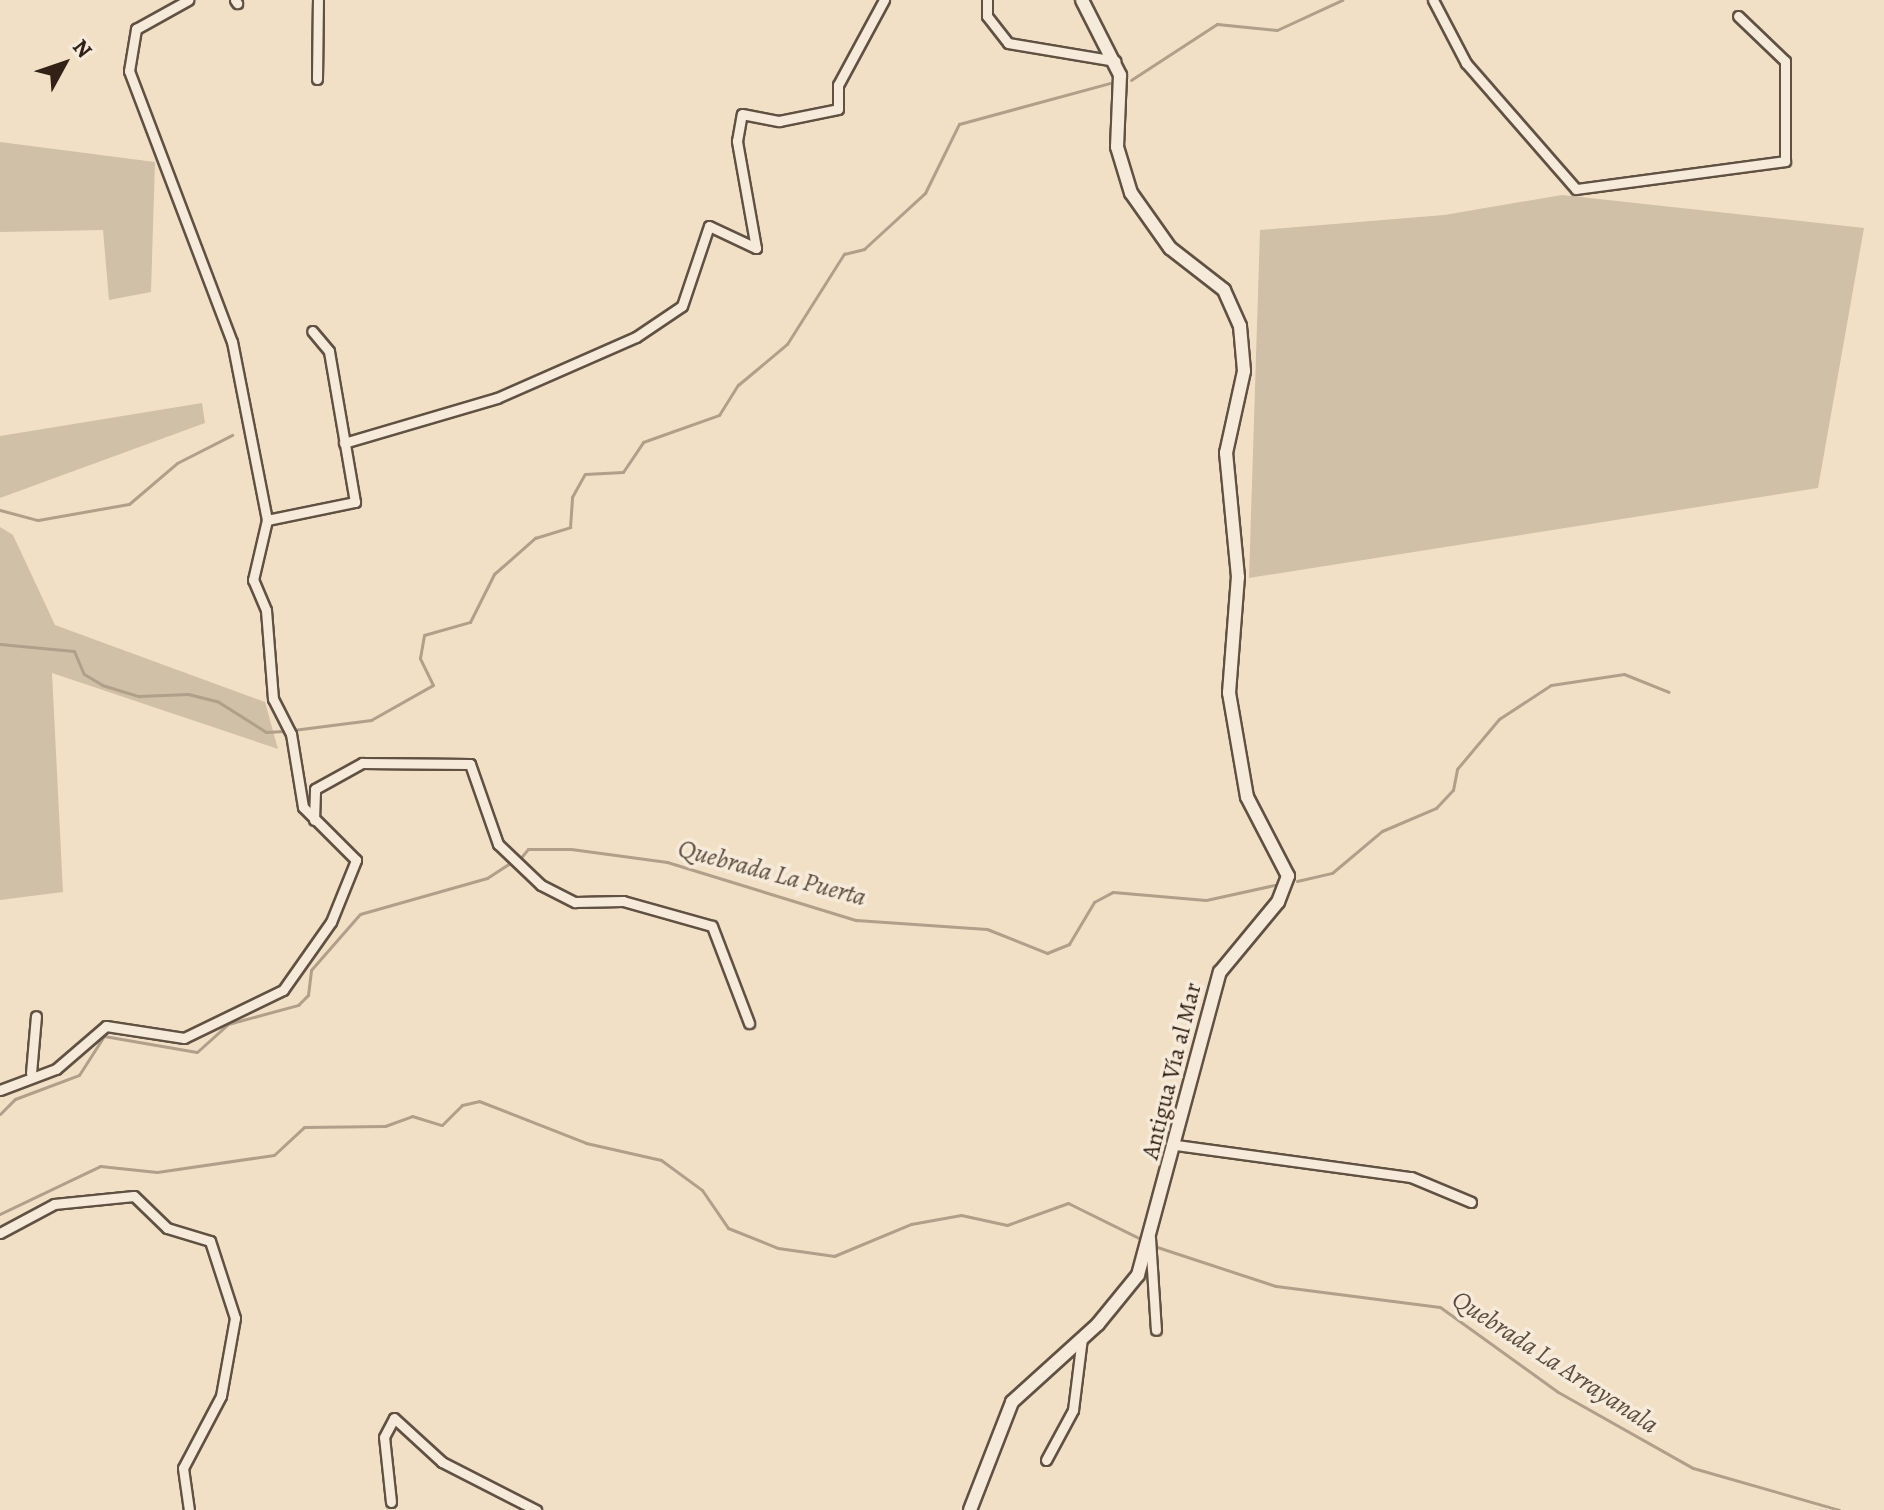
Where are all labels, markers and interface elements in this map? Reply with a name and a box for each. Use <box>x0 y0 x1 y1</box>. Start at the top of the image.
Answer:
north arrow <box>24 24 104 104</box>
text: N <box>66 33 99 64</box>
water label: Quebrada La Puerta <box>675 833 869 913</box>
street label: Antigua Vía al Mar <box>1136 980 1208 1162</box>
water label: Quebrada La Arrayanala <box>1446 1284 1664 1440</box>

